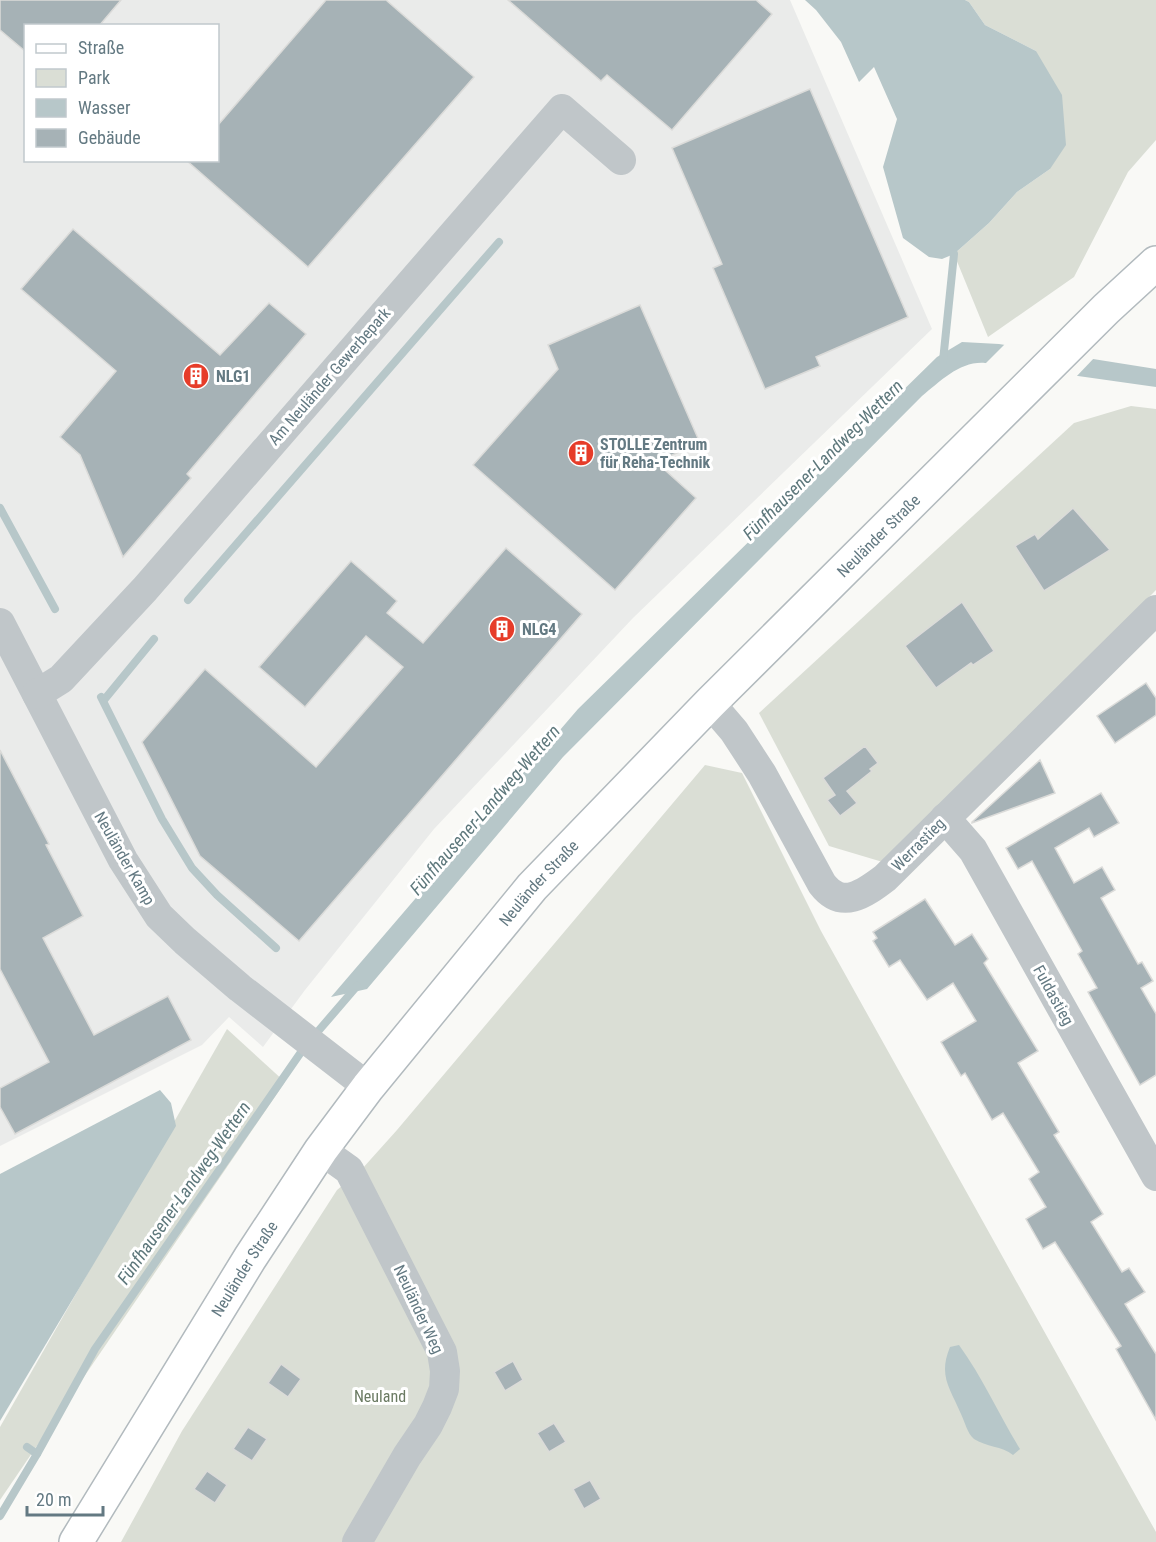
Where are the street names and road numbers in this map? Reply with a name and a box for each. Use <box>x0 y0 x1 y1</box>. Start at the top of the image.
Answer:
street label: Am Neuländer Gewerbepark <box>265 303 395 449</box>
street label: Neuländer Straße <box>833 491 924 581</box>
street label: Neuländer Kamp <box>90 808 159 908</box>
street label: Werrastieg <box>888 814 949 875</box>
street label: Neuländer Straße <box>495 836 582 930</box>
street label: Fuldastieg <box>1029 962 1078 1029</box>
street label: Neuländer Straße <box>207 1217 282 1320</box>
street label: Neuländer Weg <box>390 1262 447 1357</box>

